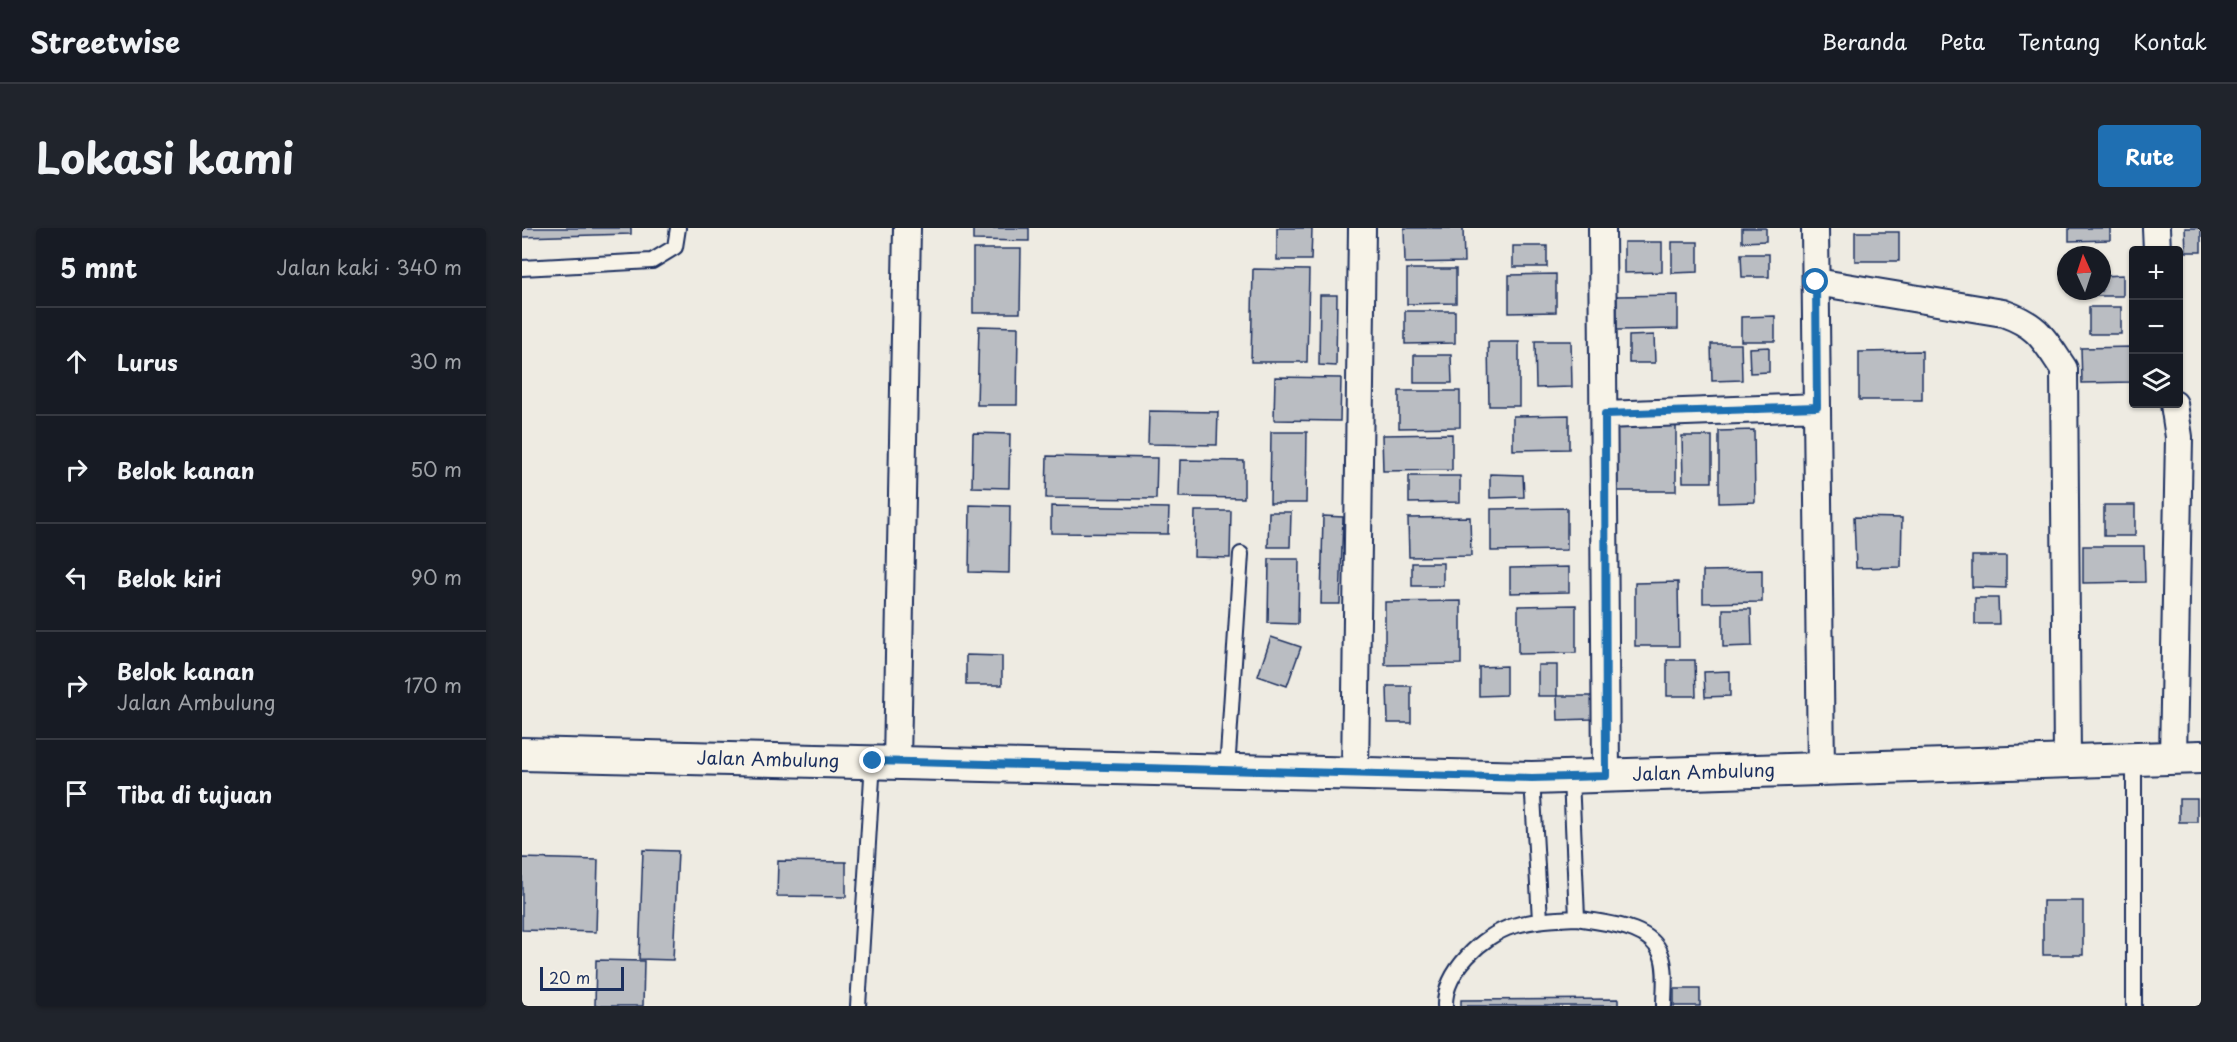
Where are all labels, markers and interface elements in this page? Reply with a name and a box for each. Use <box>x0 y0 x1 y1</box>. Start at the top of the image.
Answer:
text: Streetwise <box>30 20 180 63</box>
text: Beranda <box>1822 25 1907 57</box>
text: Peta <box>1940 25 1985 57</box>
text: Tentang <box>2018 25 2100 57</box>
text: Kontak <box>2133 25 2207 57</box>
text: Lokasi kami <box>36 125 294 188</box>
button: Rute <box>2098 125 2201 187</box>
north arrow <box>2057 246 2111 300</box>
map controls <box>2129 246 2183 408</box>
button: + <box>2129 246 2183 300</box>
text: 5 mnt <box>60 248 137 287</box>
text: Jalan kaki · 340 m <box>277 252 462 282</box>
route start <box>1802 268 1828 294</box>
button: − <box>2129 300 2183 354</box>
icon: ahead <box>60 345 93 378</box>
text: Lurus <box>117 345 178 378</box>
text: 30 m <box>409 346 462 376</box>
button: layers <box>2129 354 2183 408</box>
icon: right <box>60 453 93 486</box>
text: Belok kanan <box>117 453 254 486</box>
text: 50 m <box>410 454 462 484</box>
icon: left <box>60 561 93 594</box>
text: Belok kiri <box>117 561 221 594</box>
text: 90 m <box>411 562 462 592</box>
text: Belok kanan <box>117 654 254 687</box>
icon: right <box>60 669 93 702</box>
text: 170 m <box>404 670 462 700</box>
text: Jalan Ambulung <box>117 687 276 717</box>
street label: Jalan Ambulung <box>696 743 840 774</box>
route end <box>859 747 885 773</box>
street label: Jalan Ambulung <box>1632 755 1775 787</box>
icon: arrive <box>60 777 93 810</box>
text: Tiba di tujuan <box>117 777 272 810</box>
scale bar <box>540 964 624 992</box>
text: 20 m <box>549 965 590 989</box>

